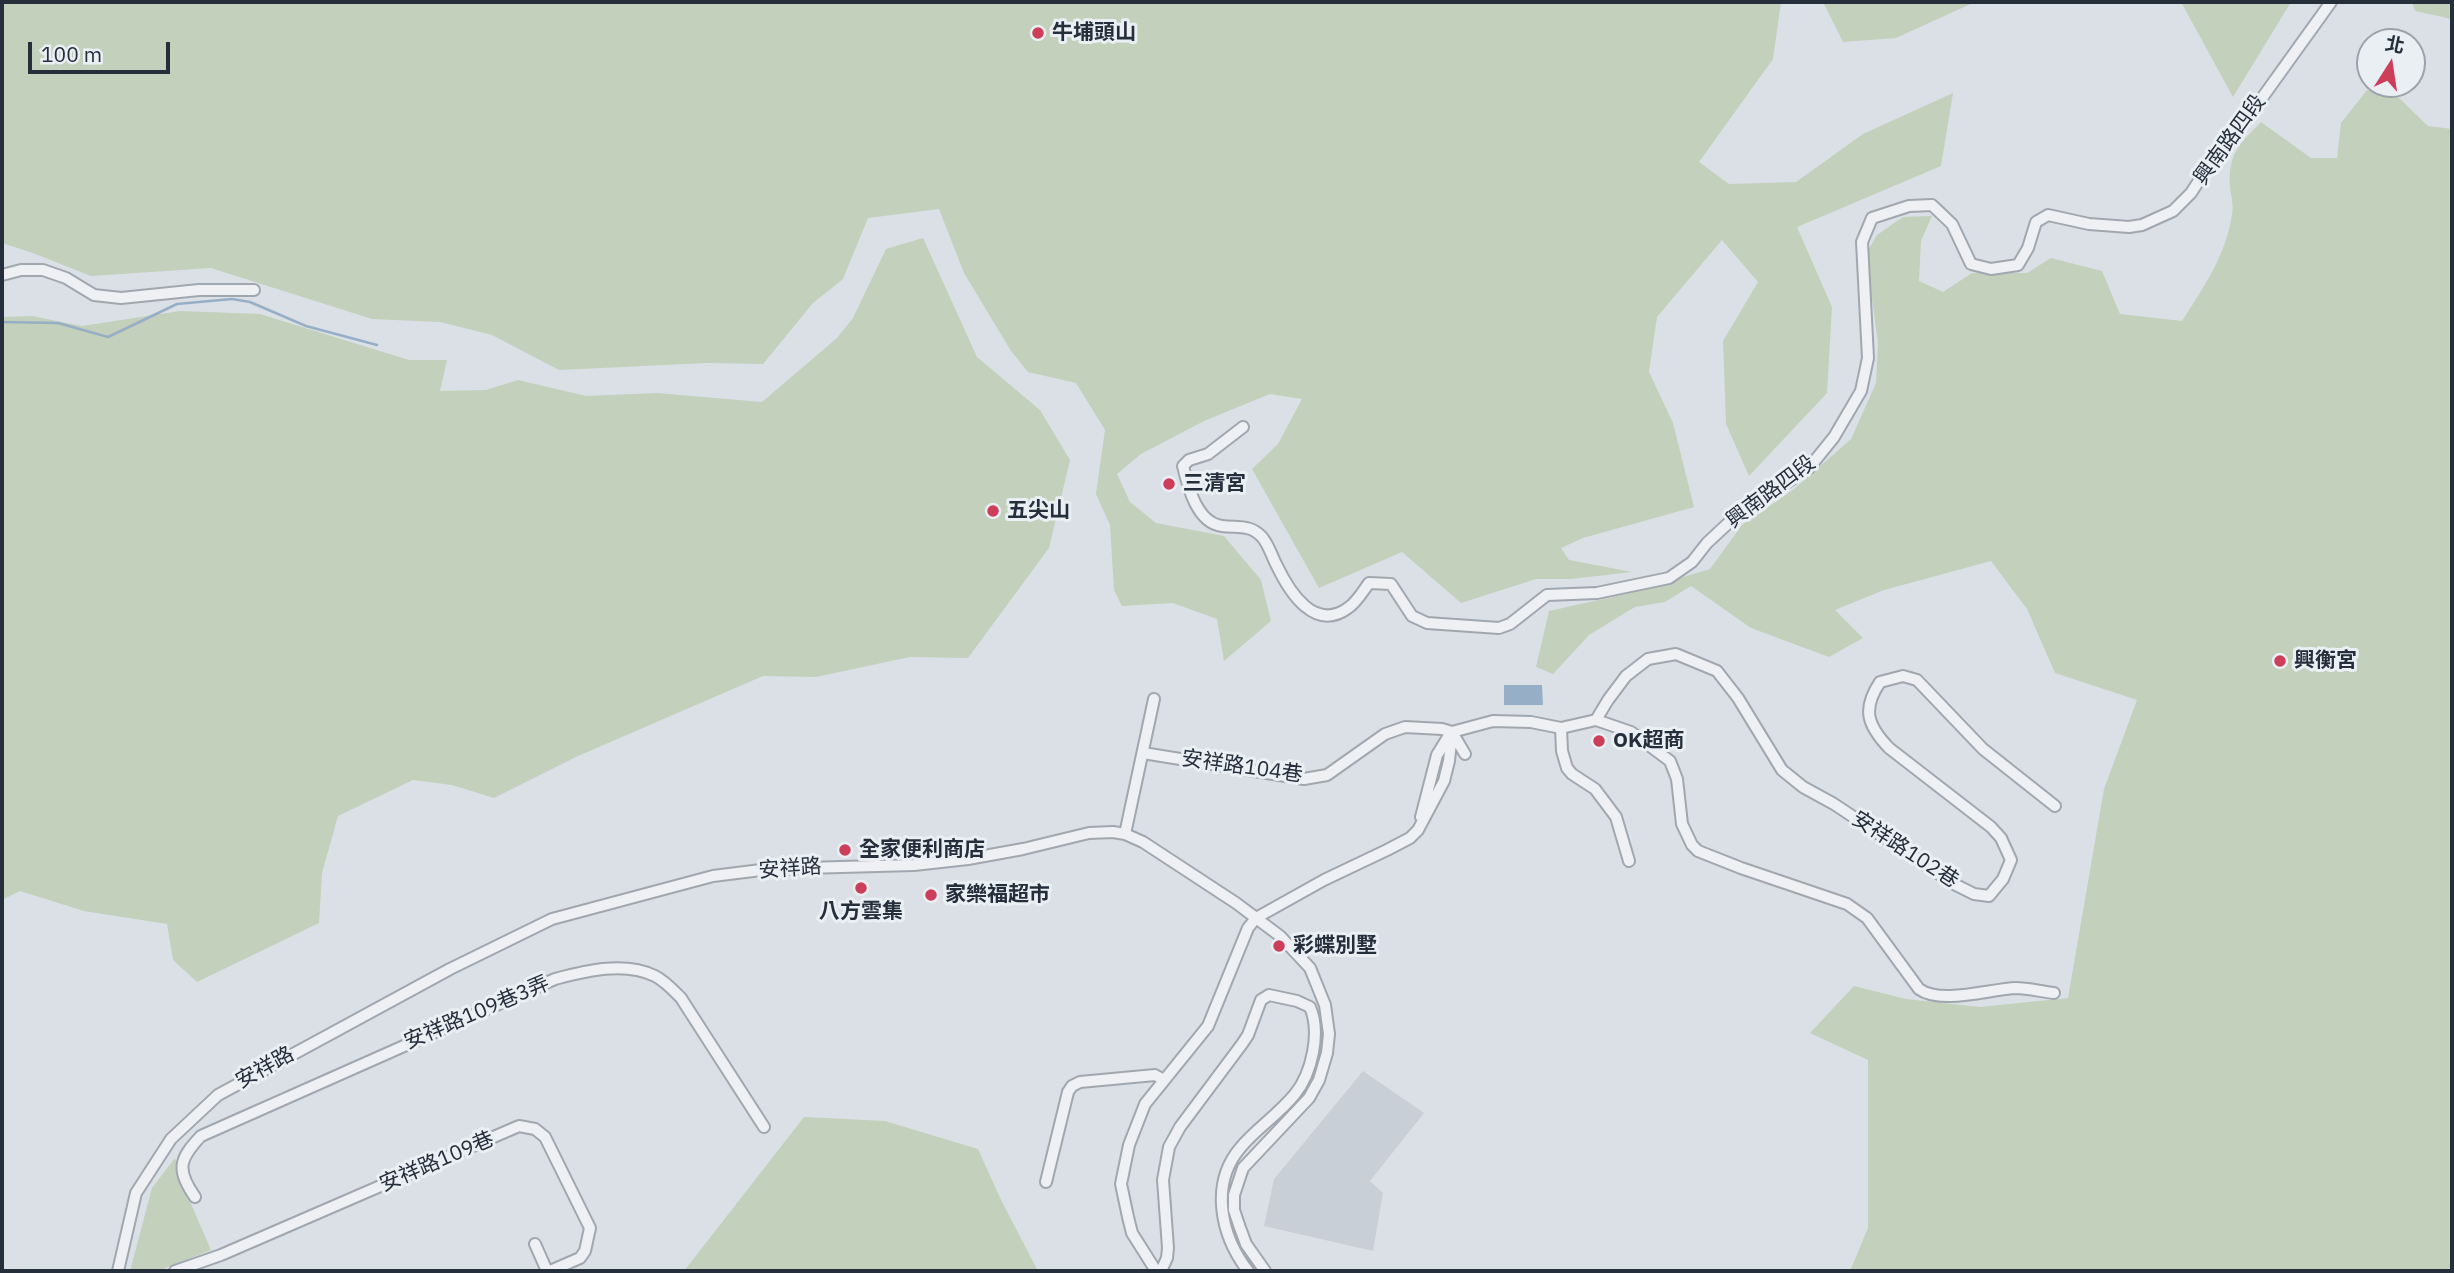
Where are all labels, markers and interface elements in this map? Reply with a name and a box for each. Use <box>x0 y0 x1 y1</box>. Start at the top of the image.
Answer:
place label: 牛埔頭山 <box>1052 20 1136 46</box>
marker: 牛埔頭山 <box>1030 25 1046 41</box>
scale bar <box>32 28 173 72</box>
north arrow <box>2356 28 2426 98</box>
text: 北 <box>2383 31 2407 58</box>
text: 100 m <box>41 40 102 68</box>
street label: 興南路四段 <box>2189 90 2271 190</box>
street label: 興南路四段 <box>1721 450 1821 534</box>
place label: 三清宮 <box>1183 471 1246 497</box>
marker: 三清宮 <box>1161 476 1177 492</box>
place label: 五尖山 <box>1007 498 1070 524</box>
marker: 五尖山 <box>985 503 1001 519</box>
place label: 興衡宮 <box>2294 648 2357 674</box>
marker: 興衡宮 <box>2272 653 2288 669</box>
place label: OK超商 <box>1613 728 1685 754</box>
marker: OK超商 <box>1591 733 1607 749</box>
street label: 安祥路104巷 <box>1180 746 1304 788</box>
street label: 安祥路102巷 <box>1847 806 1963 894</box>
place label: 全家便利商店 <box>859 837 985 863</box>
marker: 全家便利商店 <box>837 842 853 858</box>
street label: 安祥路 <box>758 854 822 884</box>
marker: 八方雲集 <box>853 880 869 896</box>
place label: 家樂福超市 <box>945 882 1050 908</box>
marker: 家樂福超市 <box>923 887 939 903</box>
place label: 八方雲集 <box>819 899 903 925</box>
place label: 彩蝶別墅 <box>1293 933 1377 959</box>
marker: 彩蝶別墅 <box>1271 938 1287 954</box>
street label: 安祥路109巷3弄 <box>401 971 553 1055</box>
street label: 安祥路 <box>231 1042 299 1094</box>
street label: 安祥路109巷 <box>376 1127 498 1197</box>

